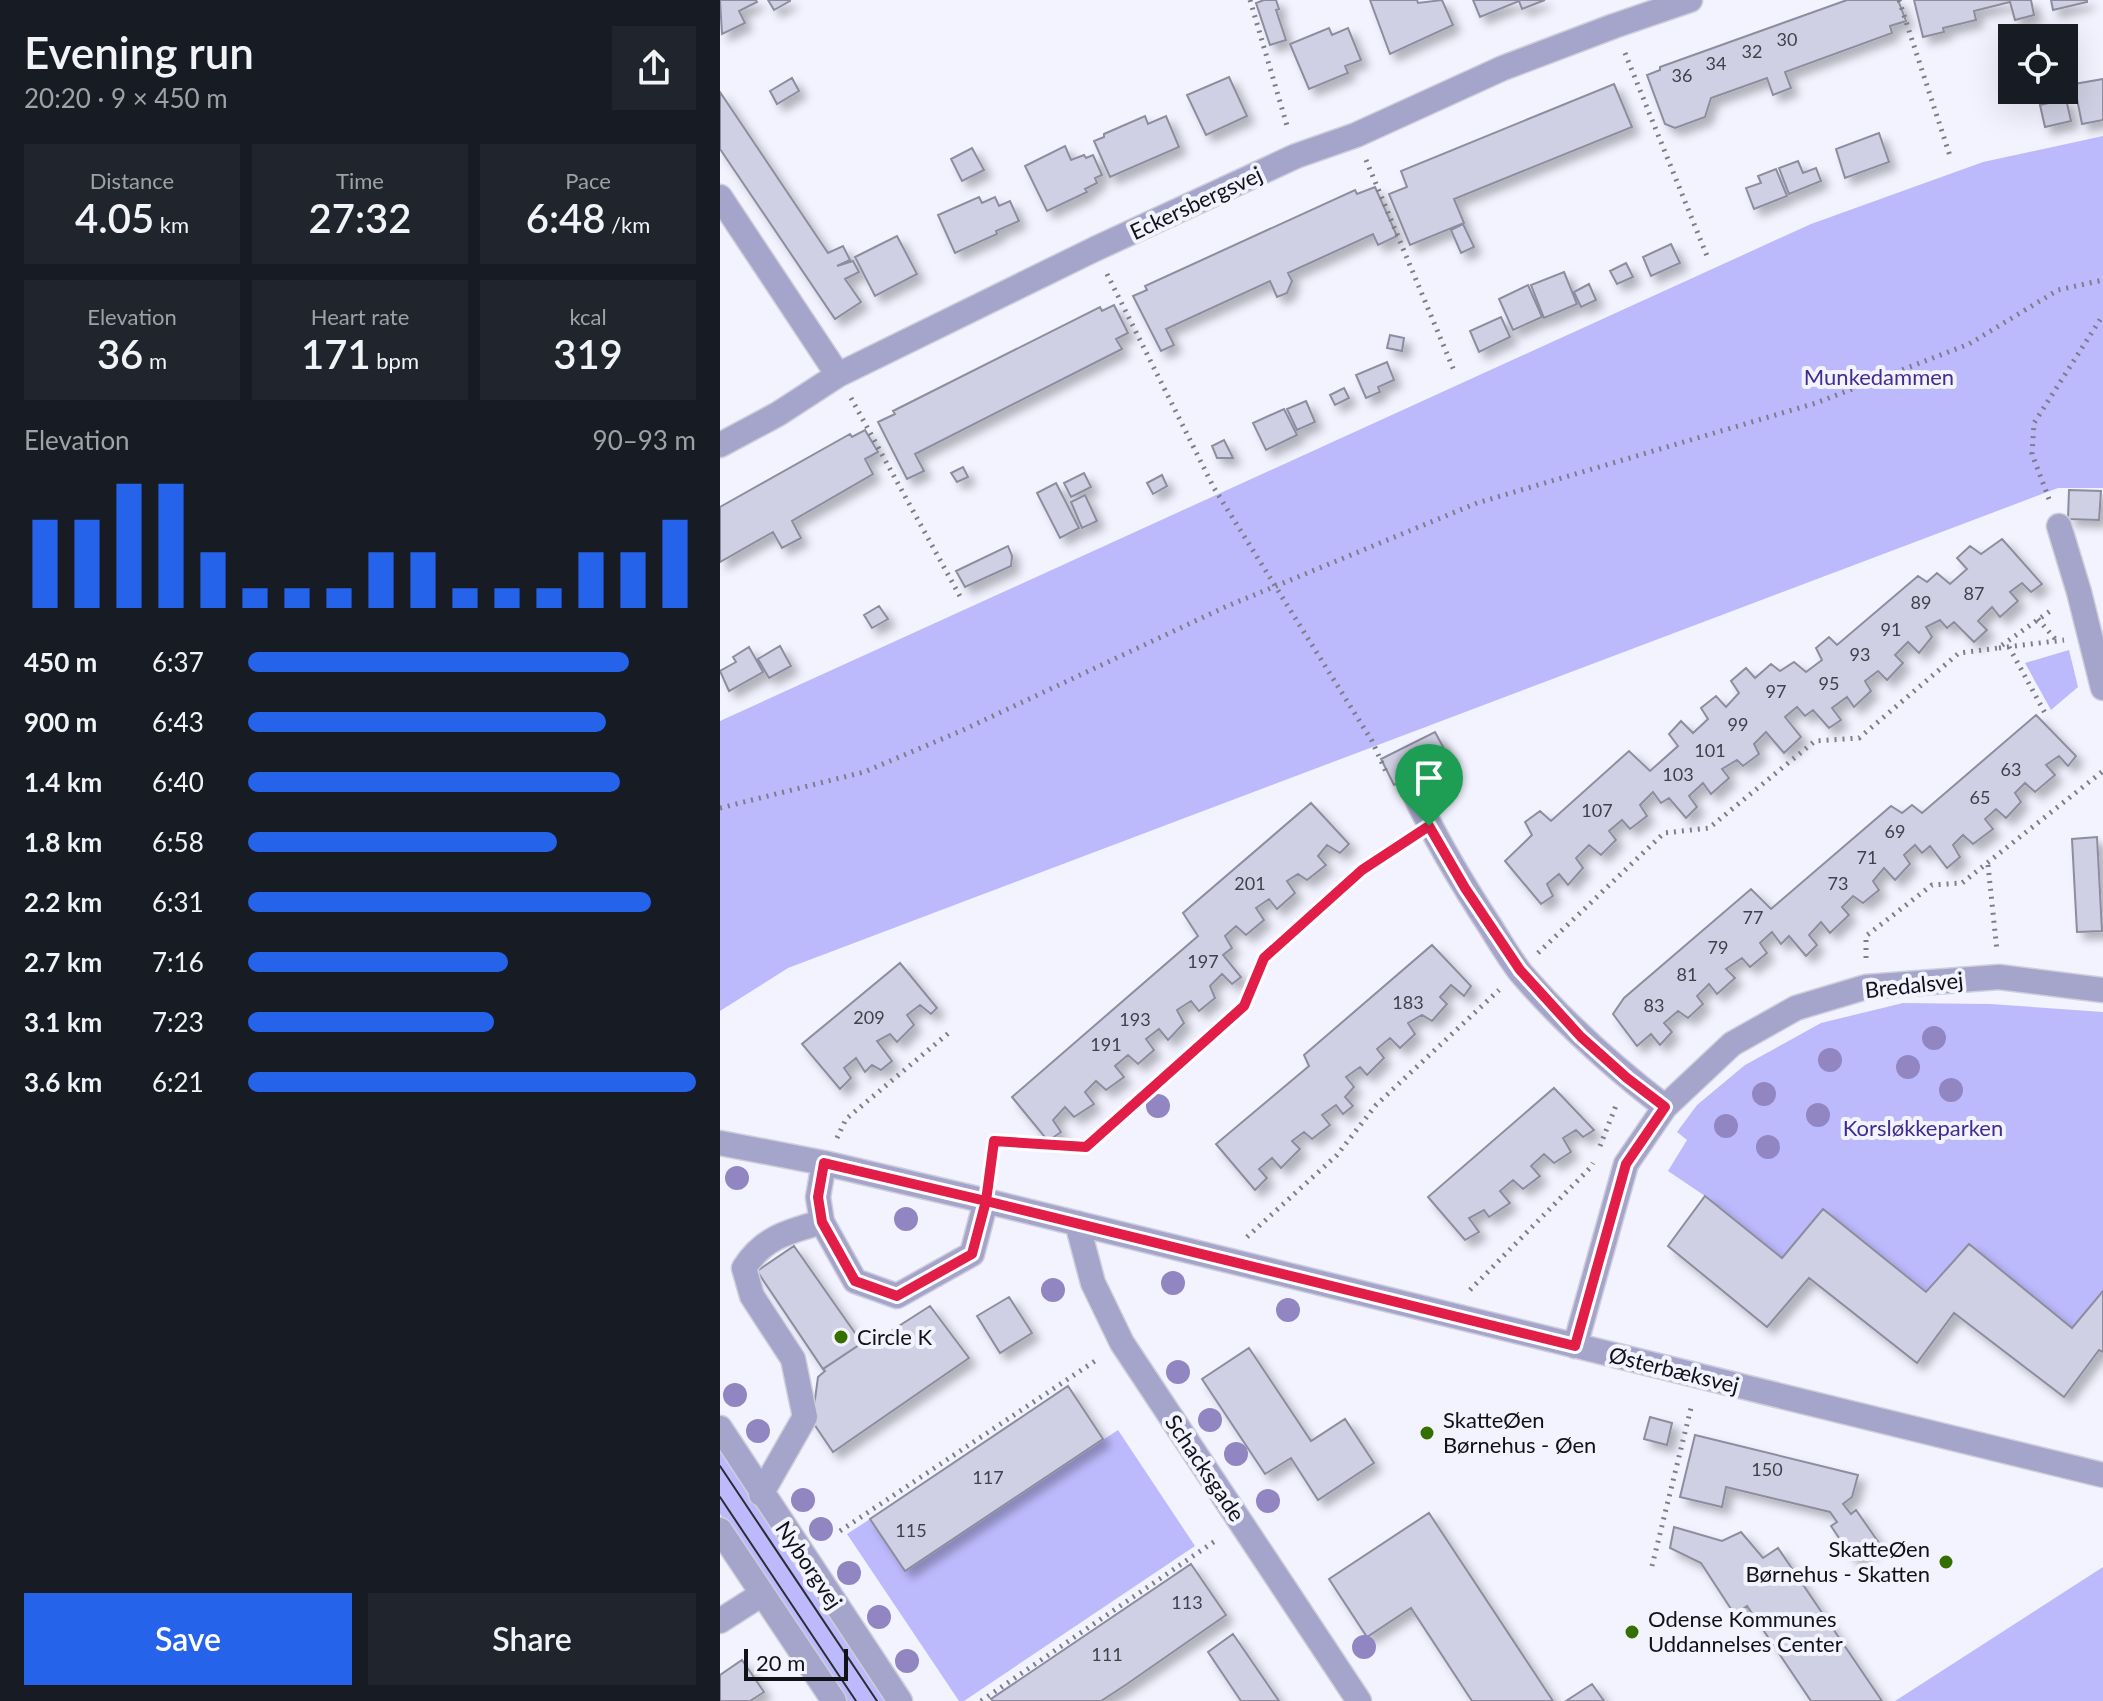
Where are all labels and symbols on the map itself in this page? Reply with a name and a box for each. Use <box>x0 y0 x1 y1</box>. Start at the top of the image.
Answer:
house number: 30 <box>1777 28 1797 50</box>
house number: 32 <box>1742 40 1762 62</box>
house number: 34 <box>1706 52 1726 74</box>
house number: 36 <box>1672 64 1692 86</box>
street label: Eckersbergsvej <box>1125 160 1266 245</box>
park label: Munkedammen <box>1804 363 1954 390</box>
house number: 87 <box>1964 582 1984 604</box>
house number: 89 <box>1911 591 1931 613</box>
house number: 91 <box>1881 618 1901 640</box>
house number: 93 <box>1850 643 1870 665</box>
house number: 95 <box>1819 672 1839 694</box>
house number: 97 <box>1766 680 1786 702</box>
house number: 99 <box>1728 713 1748 735</box>
house number: 101 <box>1694 739 1726 761</box>
pin <box>1395 744 1463 826</box>
house number: 63 <box>2001 758 2021 780</box>
house number: 103 <box>1662 763 1694 785</box>
house number: 65 <box>1970 786 1990 808</box>
house number: 107 <box>1581 799 1613 821</box>
house number: 69 <box>1885 820 1905 842</box>
house number: 71 <box>1857 846 1877 868</box>
house number: 201 <box>1234 872 1266 894</box>
house number: 73 <box>1828 872 1848 894</box>
house number: 77 <box>1743 906 1763 928</box>
house number: 79 <box>1708 936 1728 958</box>
house number: 197 <box>1187 950 1219 972</box>
house number: 81 <box>1677 963 1697 985</box>
street label: Bredalsvej <box>1863 966 1965 1003</box>
house number: 183 <box>1392 991 1424 1013</box>
house number: 83 <box>1644 994 1664 1016</box>
house number: 209 <box>853 1006 885 1028</box>
house number: 193 <box>1119 1008 1151 1030</box>
house number: 191 <box>1090 1033 1122 1055</box>
park label: Korsløkkeparken <box>1843 1114 2003 1141</box>
place label: Circle K <box>857 1323 932 1350</box>
marker: Circle K <box>832 1328 850 1346</box>
street label: Østerbæksvej <box>1606 1340 1742 1399</box>
place label: SkatteØen Børnehus - Øen <box>1443 1406 1596 1458</box>
street label: Schacksgade <box>1160 1409 1251 1526</box>
marker: SkatteØen Børnehus - Øen <box>1418 1424 1436 1442</box>
house number: 150 <box>1751 1458 1783 1480</box>
house number: 117 <box>972 1466 1004 1488</box>
street label: Nyborgvej <box>770 1516 849 1614</box>
house number: 115 <box>895 1519 927 1541</box>
place label: SkatteØen Børnehus - Skatten <box>1745 1535 1930 1587</box>
marker: SkatteØen Børnehus - Skatten <box>1937 1553 1955 1571</box>
house number: 113 <box>1171 1591 1203 1613</box>
place label: Odense Kommunes Uddannelses Center <box>1648 1605 1843 1657</box>
marker: Odense Kommunes Uddannelses Center <box>1623 1623 1641 1641</box>
house number: 111 <box>1091 1643 1123 1665</box>
scale bar <box>744 1645 848 1681</box>

